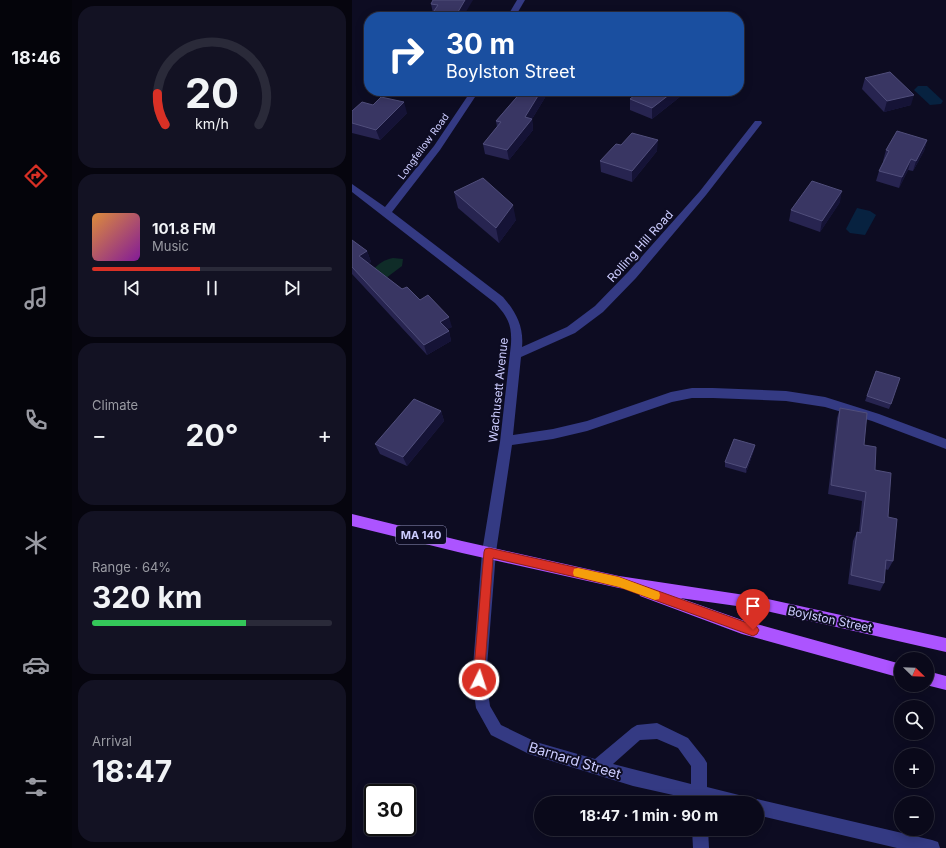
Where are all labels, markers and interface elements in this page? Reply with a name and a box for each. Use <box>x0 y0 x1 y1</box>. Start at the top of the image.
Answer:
text: 30 m <box>446 27 515 61</box>
icon: right <box>380 28 432 80</box>
text: 18:46 <box>11 47 61 68</box>
text: Boylston Street <box>446 61 575 82</box>
text: 20 <box>185 68 239 118</box>
street label: Longfellow Road <box>395 111 451 181</box>
text: km/h <box>195 115 229 132</box>
icon: directions <box>22 162 50 190</box>
street label: Rolling Hill Road <box>604 207 676 285</box>
text: 101.8 FM <box>152 219 216 238</box>
text: Music <box>152 238 189 254</box>
icon: previous <box>121 277 143 299</box>
icon: pause <box>201 277 223 299</box>
icon: next <box>281 277 303 299</box>
icon: music <box>22 284 50 312</box>
street label: Wachusett Avenue <box>485 337 511 443</box>
text: Climate <box>92 397 138 413</box>
icon: phone <box>22 406 50 434</box>
text: 20° <box>186 417 238 453</box>
text: − <box>92 422 107 448</box>
text: + <box>317 422 332 448</box>
road number: MA 140 <box>396 526 446 544</box>
icon: climate <box>22 529 50 557</box>
text: Range · 64% <box>92 559 171 575</box>
text: 320 km <box>92 579 202 615</box>
pin <box>736 589 770 630</box>
icon: arrive <box>742 595 764 617</box>
street label: Boylston Street <box>786 603 874 635</box>
icon: car <box>22 651 50 679</box>
north arrow <box>894 652 934 692</box>
map controls <box>894 652 934 836</box>
position arrow <box>458 659 500 701</box>
button: search <box>894 700 934 740</box>
text: Arrival <box>92 733 132 749</box>
street label: Barnard Street <box>527 738 624 782</box>
button: + <box>894 748 934 788</box>
text: 18:47 <box>92 753 172 789</box>
icon: filters <box>22 773 50 801</box>
speed limit sign: 30 <box>364 784 416 836</box>
button: − <box>894 796 934 836</box>
text: 18:47 · 1 min · 90 m <box>580 806 718 825</box>

